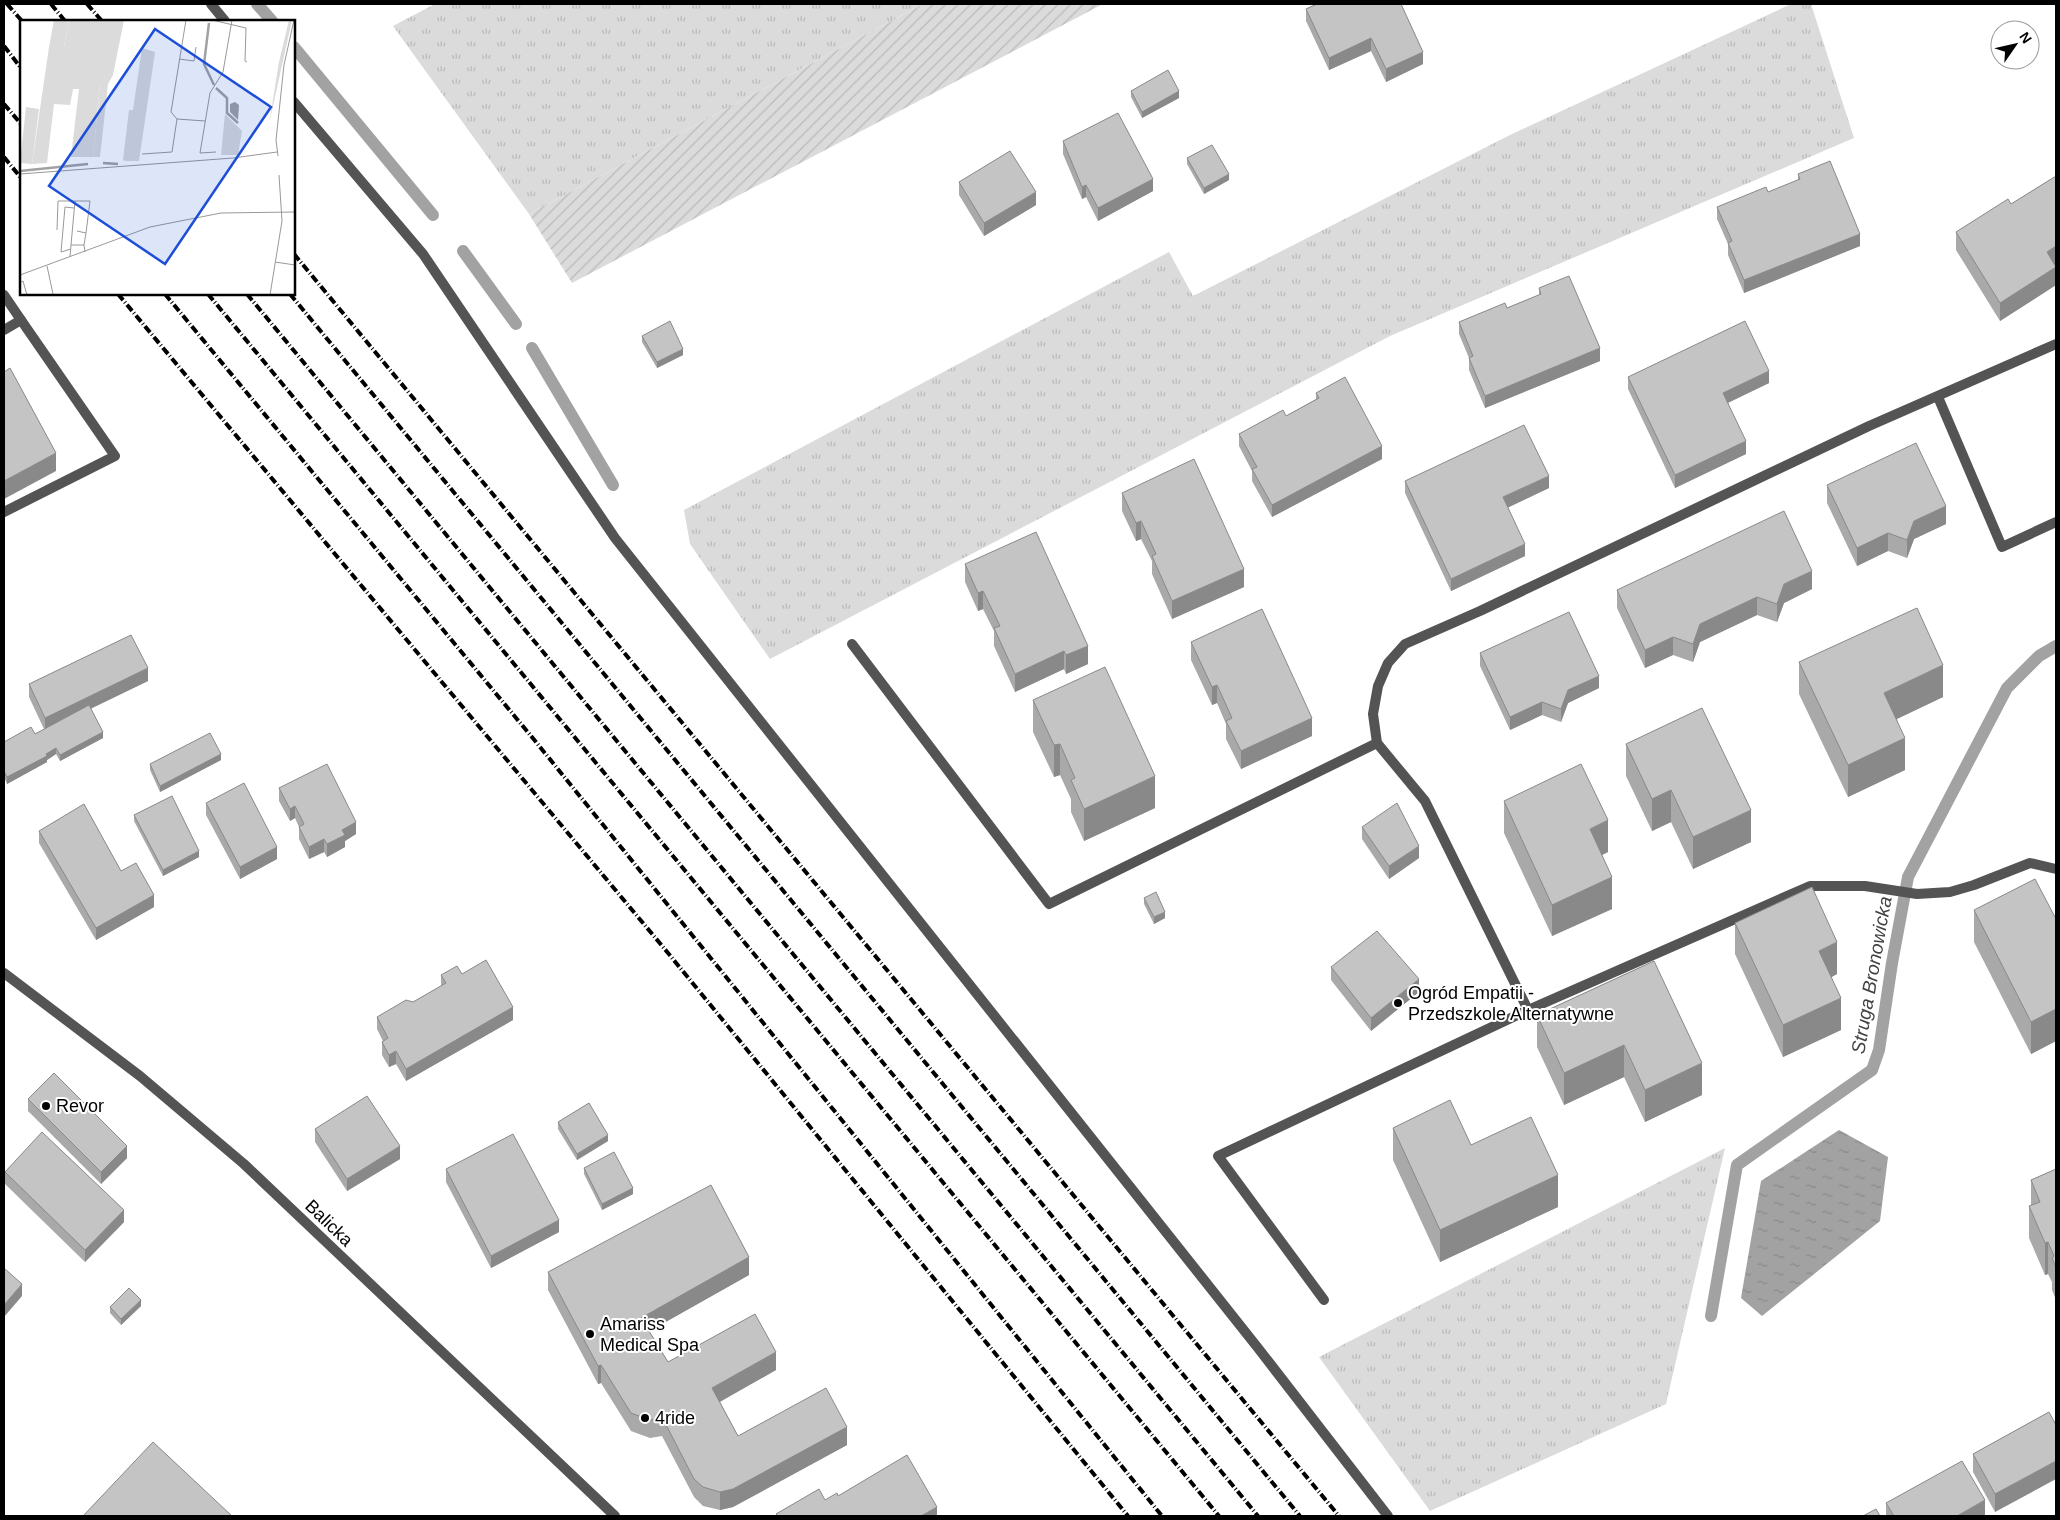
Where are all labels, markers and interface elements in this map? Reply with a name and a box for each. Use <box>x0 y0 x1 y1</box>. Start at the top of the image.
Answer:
inset map <box>20 20 295 295</box>
north arrow <box>1990 20 2040 70</box>
text: N <box>2016 29 2035 46</box>
water label: Struga Bronowicka <box>1847 895 1896 1055</box>
place label: Ogród Empatii - Przedszkole Alternatywne <box>1408 983 1614 1024</box>
marker: Ogród Empatii - Przedszkole Alternatywne <box>1392 997 1404 1009</box>
place label: Revor <box>56 1096 104 1116</box>
marker: Revor <box>40 1100 52 1112</box>
street label: Balicka <box>301 1196 358 1251</box>
place label: Amariss Medical Spa <box>600 1314 700 1355</box>
marker: Amariss Medical Spa <box>584 1328 596 1340</box>
place label: 4ride <box>655 1408 695 1428</box>
marker: 4ride <box>639 1412 651 1424</box>

